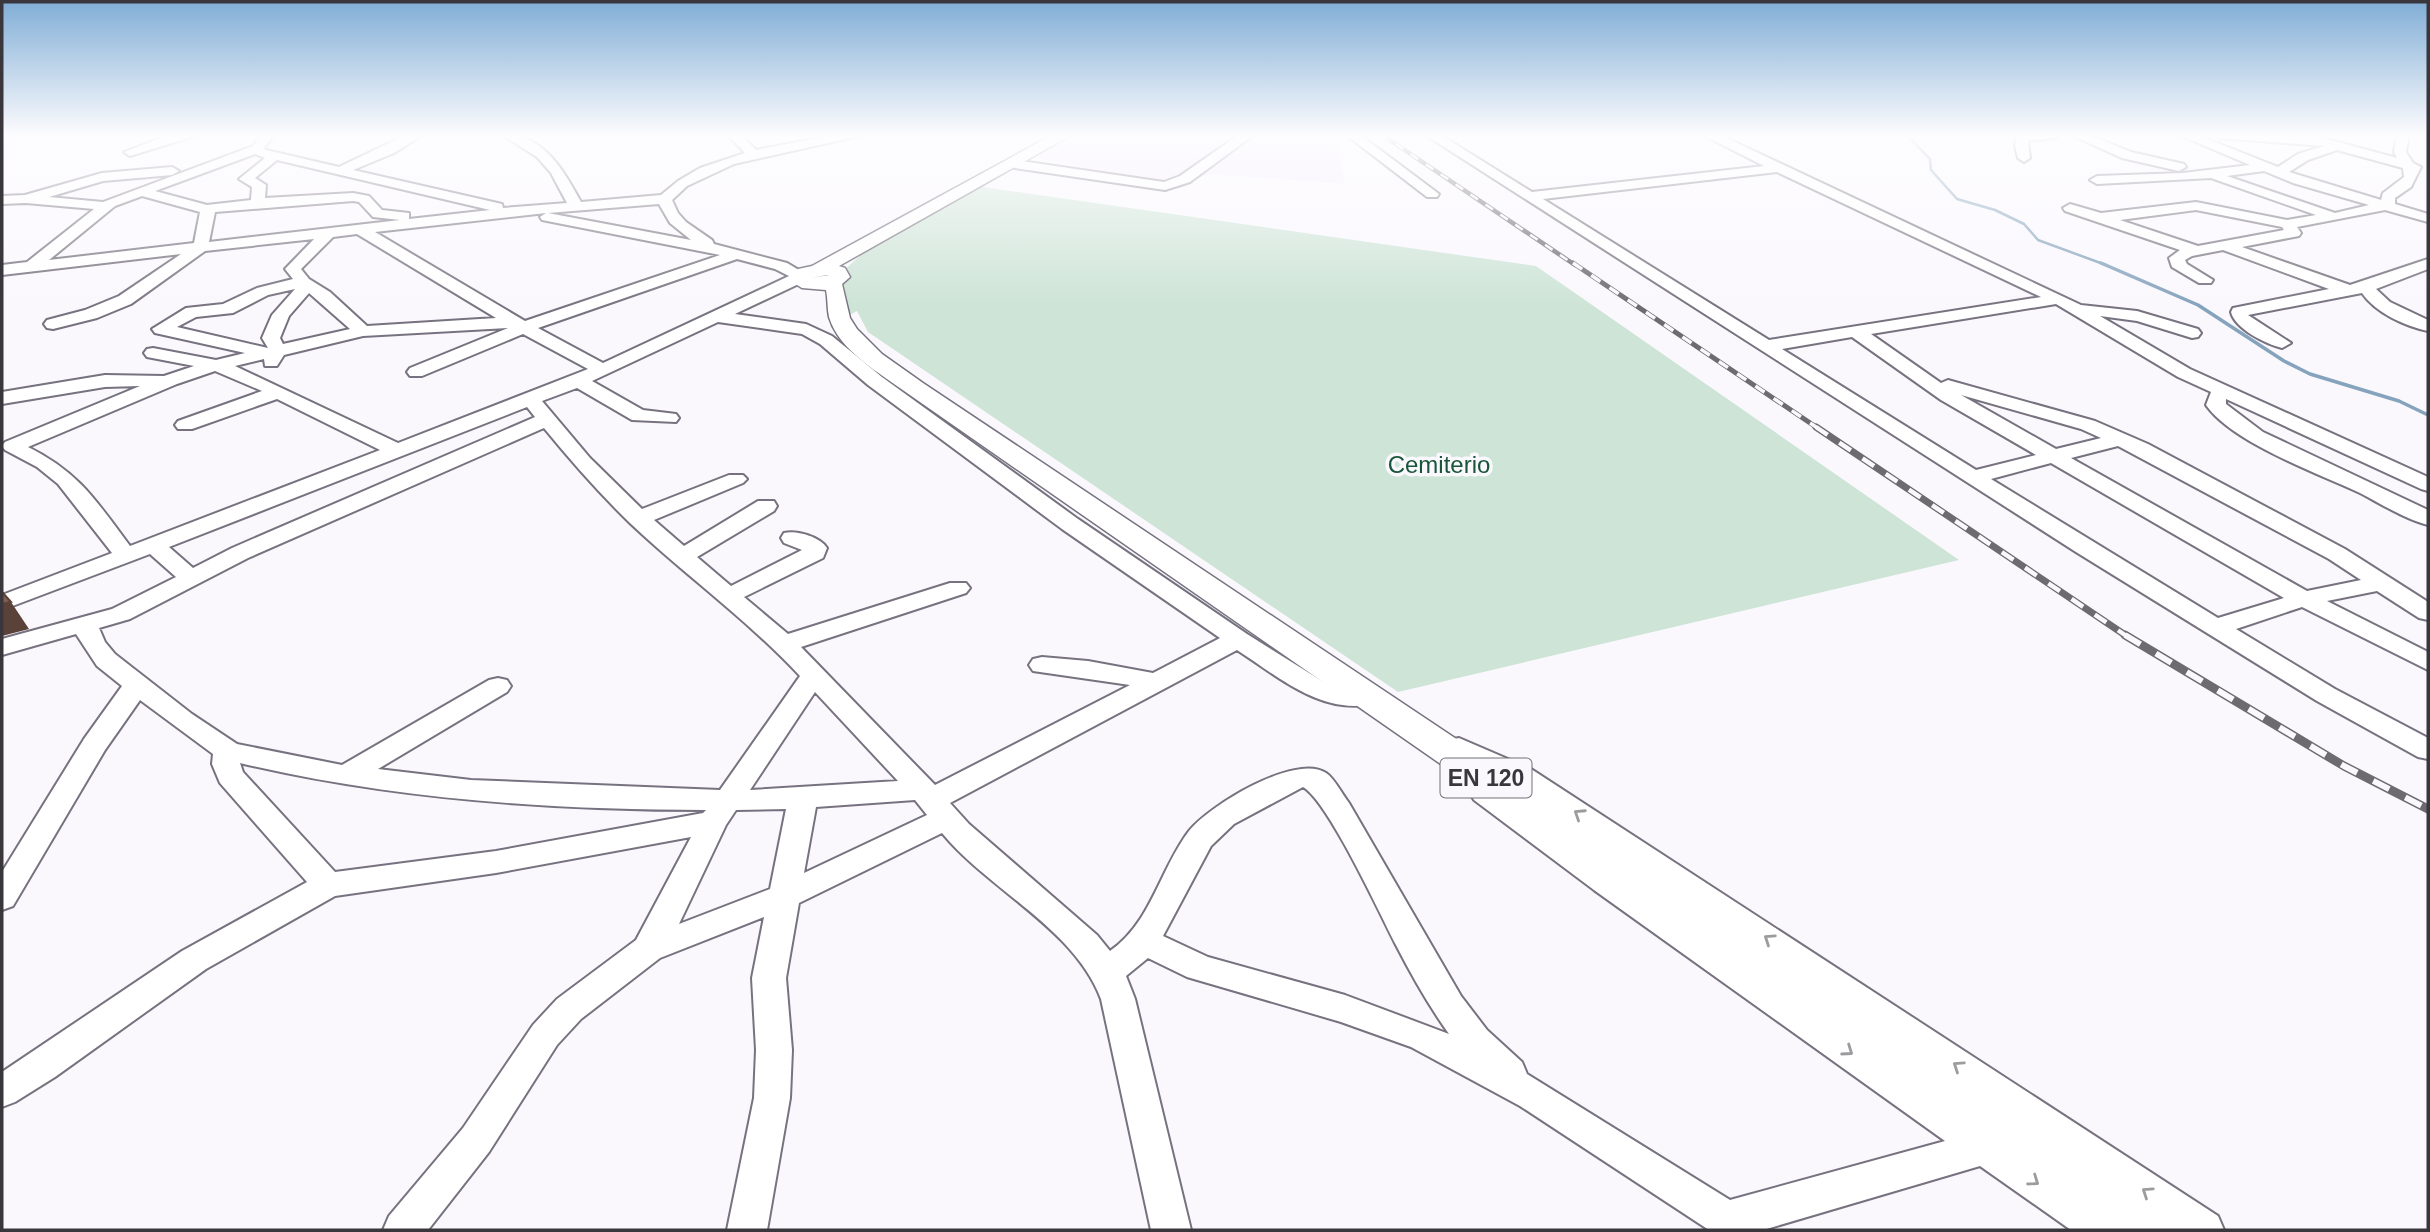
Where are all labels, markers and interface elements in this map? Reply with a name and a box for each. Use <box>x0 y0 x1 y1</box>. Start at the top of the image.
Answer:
park label: Cemiterio <box>1388 451 1490 478</box>
road number: EN 120 <box>1440 758 1532 798</box>
one-way arrow <box>1574 810 1587 822</box>
one-way arrow <box>1764 935 1777 947</box>
one-way arrow <box>1840 1043 1853 1055</box>
one-way arrow <box>1953 1062 1966 1074</box>
one-way arrow <box>2026 1173 2039 1185</box>
one-way arrow <box>2142 1188 2155 1200</box>

